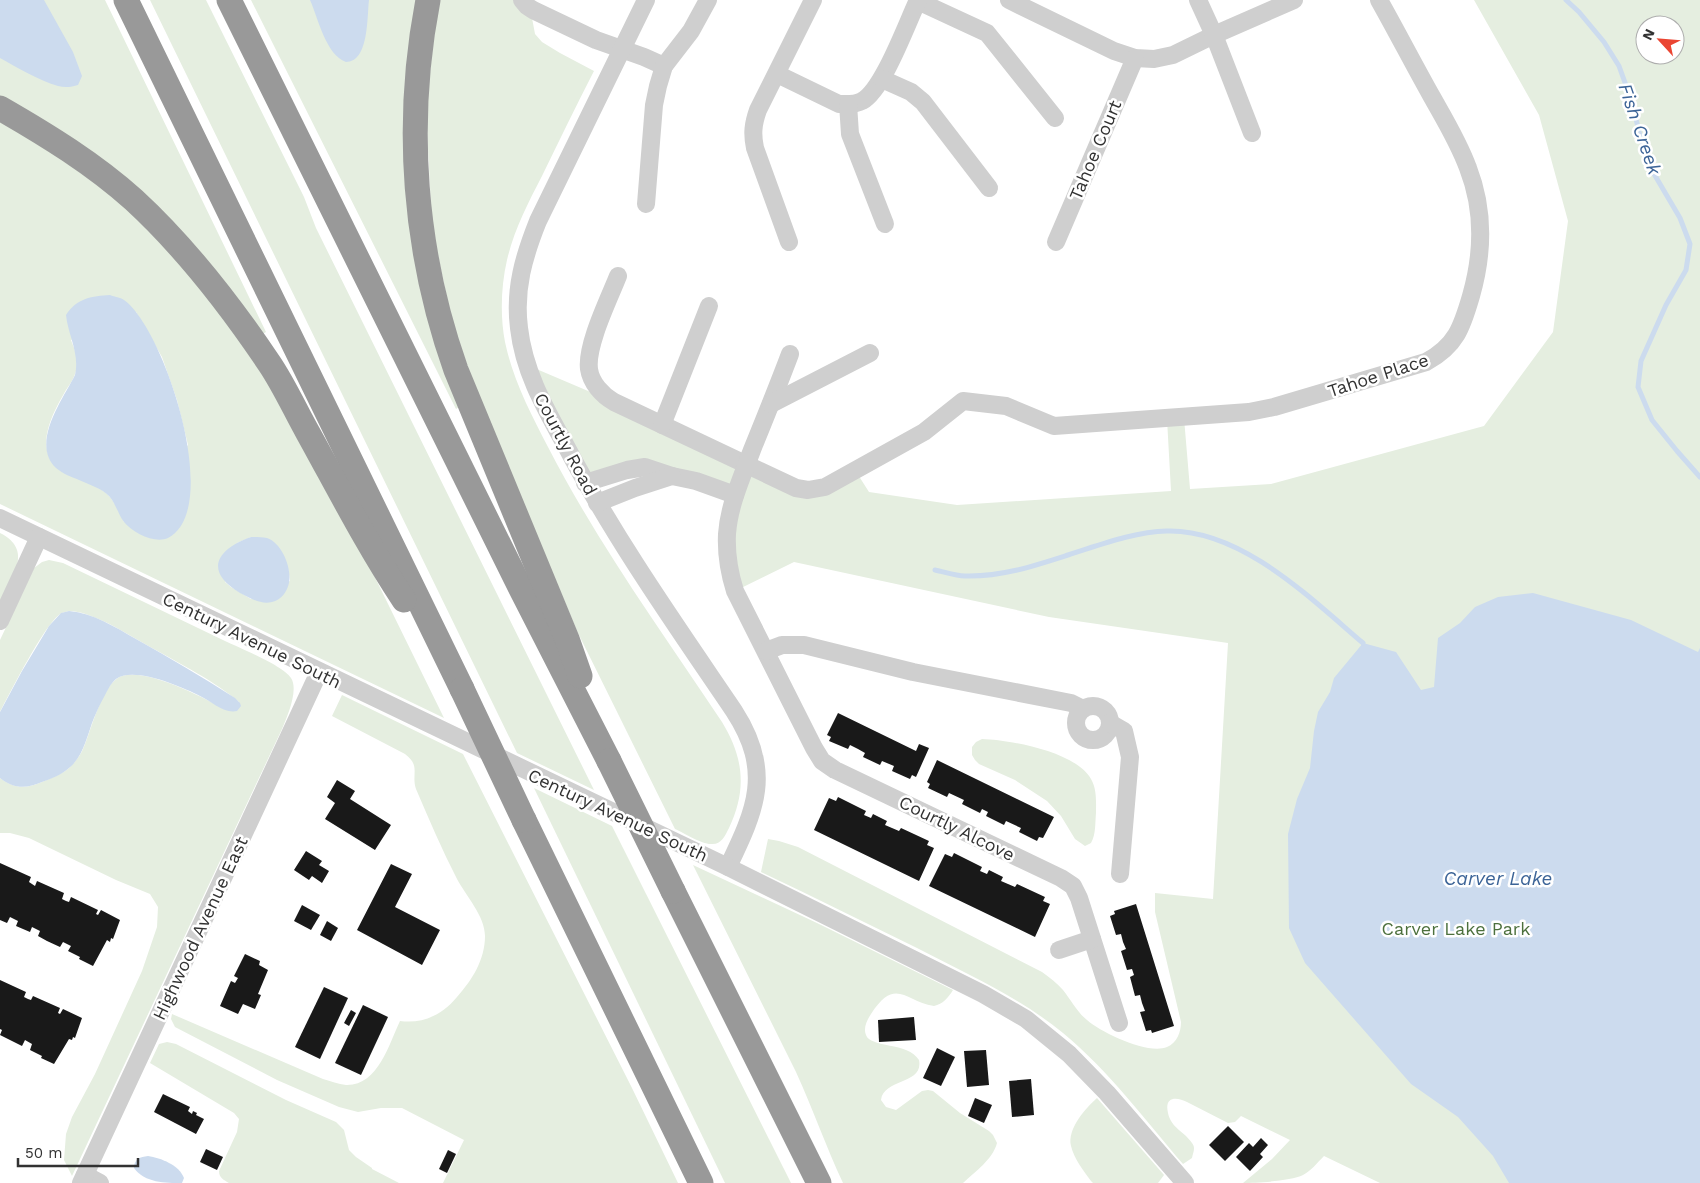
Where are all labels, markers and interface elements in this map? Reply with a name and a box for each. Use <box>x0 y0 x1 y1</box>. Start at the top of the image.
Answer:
north arrow <box>1635 15 1685 65</box>
text: N <box>1639 26 1658 42</box>
water label: Fish Creek <box>1614 80 1667 178</box>
street label: Tahoe Court <box>1065 97 1126 203</box>
street label: Tahoe Place <box>1325 349 1431 401</box>
street label: Courtly Road <box>530 389 602 499</box>
street label: Century Avenue South <box>159 588 345 692</box>
street label: Century Avenue South <box>525 764 711 866</box>
street label: Courtly Alcove <box>896 791 1018 865</box>
street label: Highwood Avenue East <box>148 832 252 1023</box>
water label: Carver Lake <box>1444 867 1552 890</box>
park label: Carver Lake Park <box>1382 918 1530 939</box>
scale bar <box>18 1136 138 1168</box>
text: 50 m <box>25 1144 62 1162</box>

